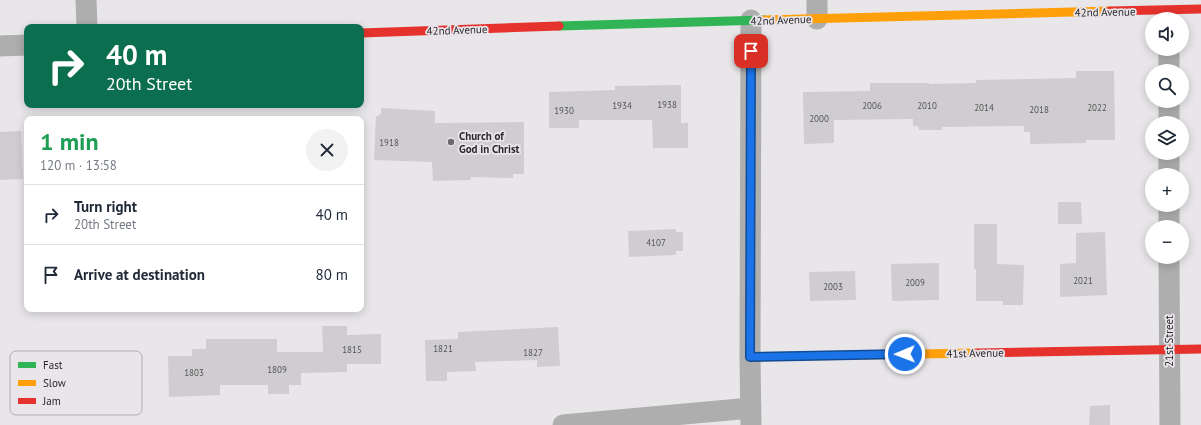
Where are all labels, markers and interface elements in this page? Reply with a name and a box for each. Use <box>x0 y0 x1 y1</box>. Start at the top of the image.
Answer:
street label: 42nd Avenue <box>1074 4 1136 20</box>
street label: 42nd Avenue <box>750 12 812 28</box>
map controls <box>1145 12 1189 264</box>
button: sound <box>1145 12 1189 56</box>
street label: 42nd Avenue <box>426 22 488 38</box>
pin <box>734 34 768 68</box>
text: 40 m <box>106 36 167 73</box>
icon: right <box>40 40 92 92</box>
icon: arrive <box>740 40 762 62</box>
button: search <box>1145 64 1189 108</box>
text: 20th Street <box>106 72 192 95</box>
house number: 1938 <box>657 99 677 110</box>
house number: 1934 <box>612 100 632 111</box>
house number: 2006 <box>862 100 882 111</box>
house number: 2010 <box>917 100 937 111</box>
house number: 2014 <box>974 102 994 113</box>
house number: 2022 <box>1087 102 1107 113</box>
house number: 2018 <box>1029 104 1049 115</box>
house number: 1930 <box>554 105 574 116</box>
house number: 2000 <box>809 113 829 124</box>
button: layers <box>1145 116 1189 160</box>
text: 1 min <box>40 126 99 157</box>
button: close <box>306 129 348 171</box>
place label: Church of God in Christ <box>459 129 520 156</box>
house number: 1918 <box>379 137 399 148</box>
marker: Church of God in Christ <box>446 137 456 147</box>
text: 120 m · 13:58 <box>40 157 117 174</box>
button: + <box>1145 168 1189 212</box>
text: Turn right <box>74 197 137 216</box>
icon: right <box>40 204 62 226</box>
text: 40 m <box>315 205 348 224</box>
text: 20th Street <box>74 216 136 233</box>
button: − <box>1145 220 1189 264</box>
house number: 4107 <box>646 237 666 248</box>
icon: arrive <box>40 264 62 286</box>
text: Arrive at destination <box>74 265 205 284</box>
text: 80 m <box>315 265 348 284</box>
house number: 2021 <box>1073 275 1093 286</box>
house number: 2009 <box>905 277 925 288</box>
house number: 2003 <box>823 281 843 292</box>
street label: 21st Street <box>1162 315 1176 367</box>
position arrow <box>884 333 926 375</box>
house number: 1821 <box>433 343 453 354</box>
house number: 1815 <box>342 344 362 355</box>
street label: 41st Avenue <box>946 345 1004 360</box>
house number: 1827 <box>523 347 543 358</box>
legend <box>10 351 142 415</box>
text: Fast <box>43 358 63 372</box>
house number: 1809 <box>267 364 287 375</box>
house number: 1803 <box>184 367 204 378</box>
text: Slow <box>43 376 66 390</box>
text: Jam <box>42 394 61 408</box>

